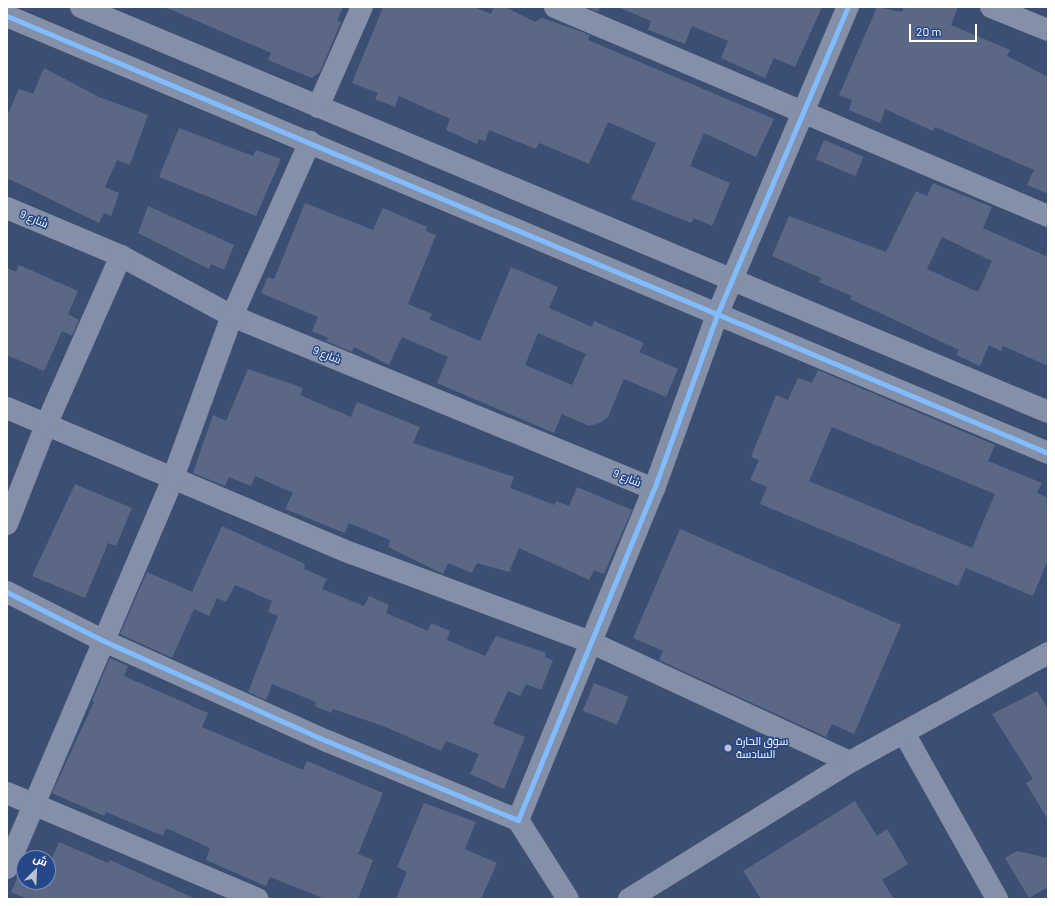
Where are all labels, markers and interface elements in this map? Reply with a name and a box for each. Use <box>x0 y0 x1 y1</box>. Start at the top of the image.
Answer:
scale bar <box>911 16 979 42</box>
text: 20 m <box>916 24 942 38</box>
street label: شارع 9 <box>18 207 50 231</box>
street label: شارع 9 <box>311 343 343 367</box>
street label: شارع 9 <box>611 466 643 490</box>
place label: سوق الحارة السادسة <box>736 735 788 761</box>
marker: سوق الحارة السادسة <box>723 743 733 753</box>
north arrow <box>16 850 56 890</box>
text: ش <box>32 851 50 868</box>

